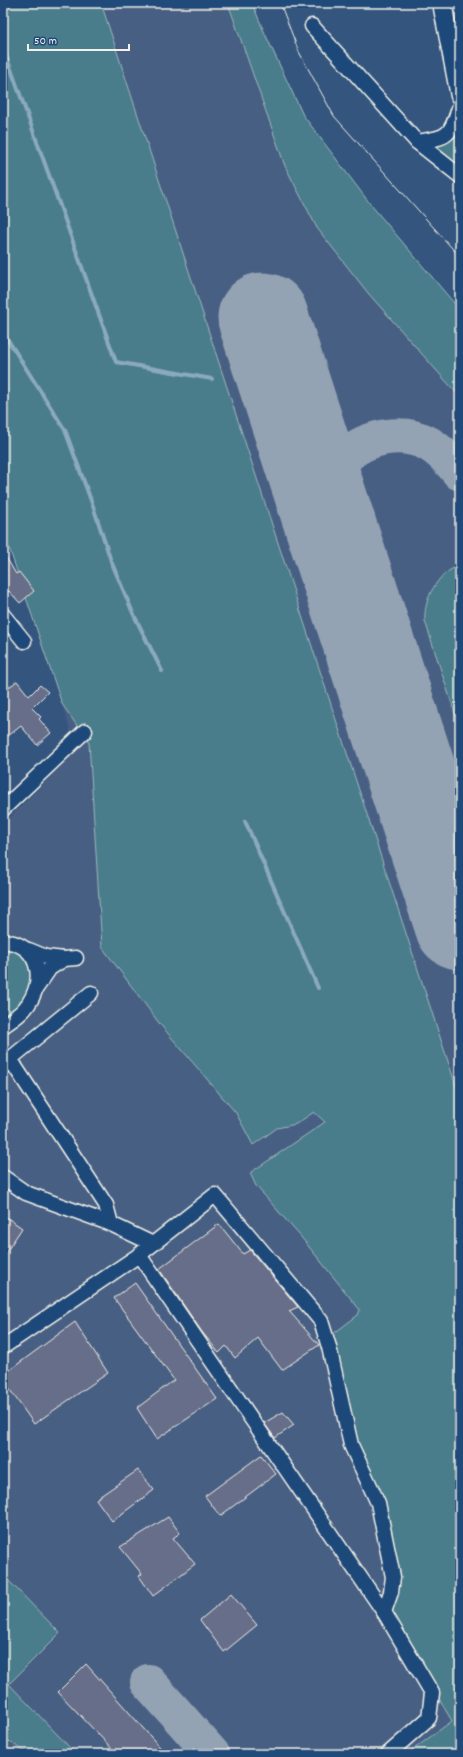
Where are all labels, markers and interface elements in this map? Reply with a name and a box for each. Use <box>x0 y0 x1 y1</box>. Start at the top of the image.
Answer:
scale bar <box>28 26 129 52</box>
text: 50 m <box>34 33 57 50</box>

